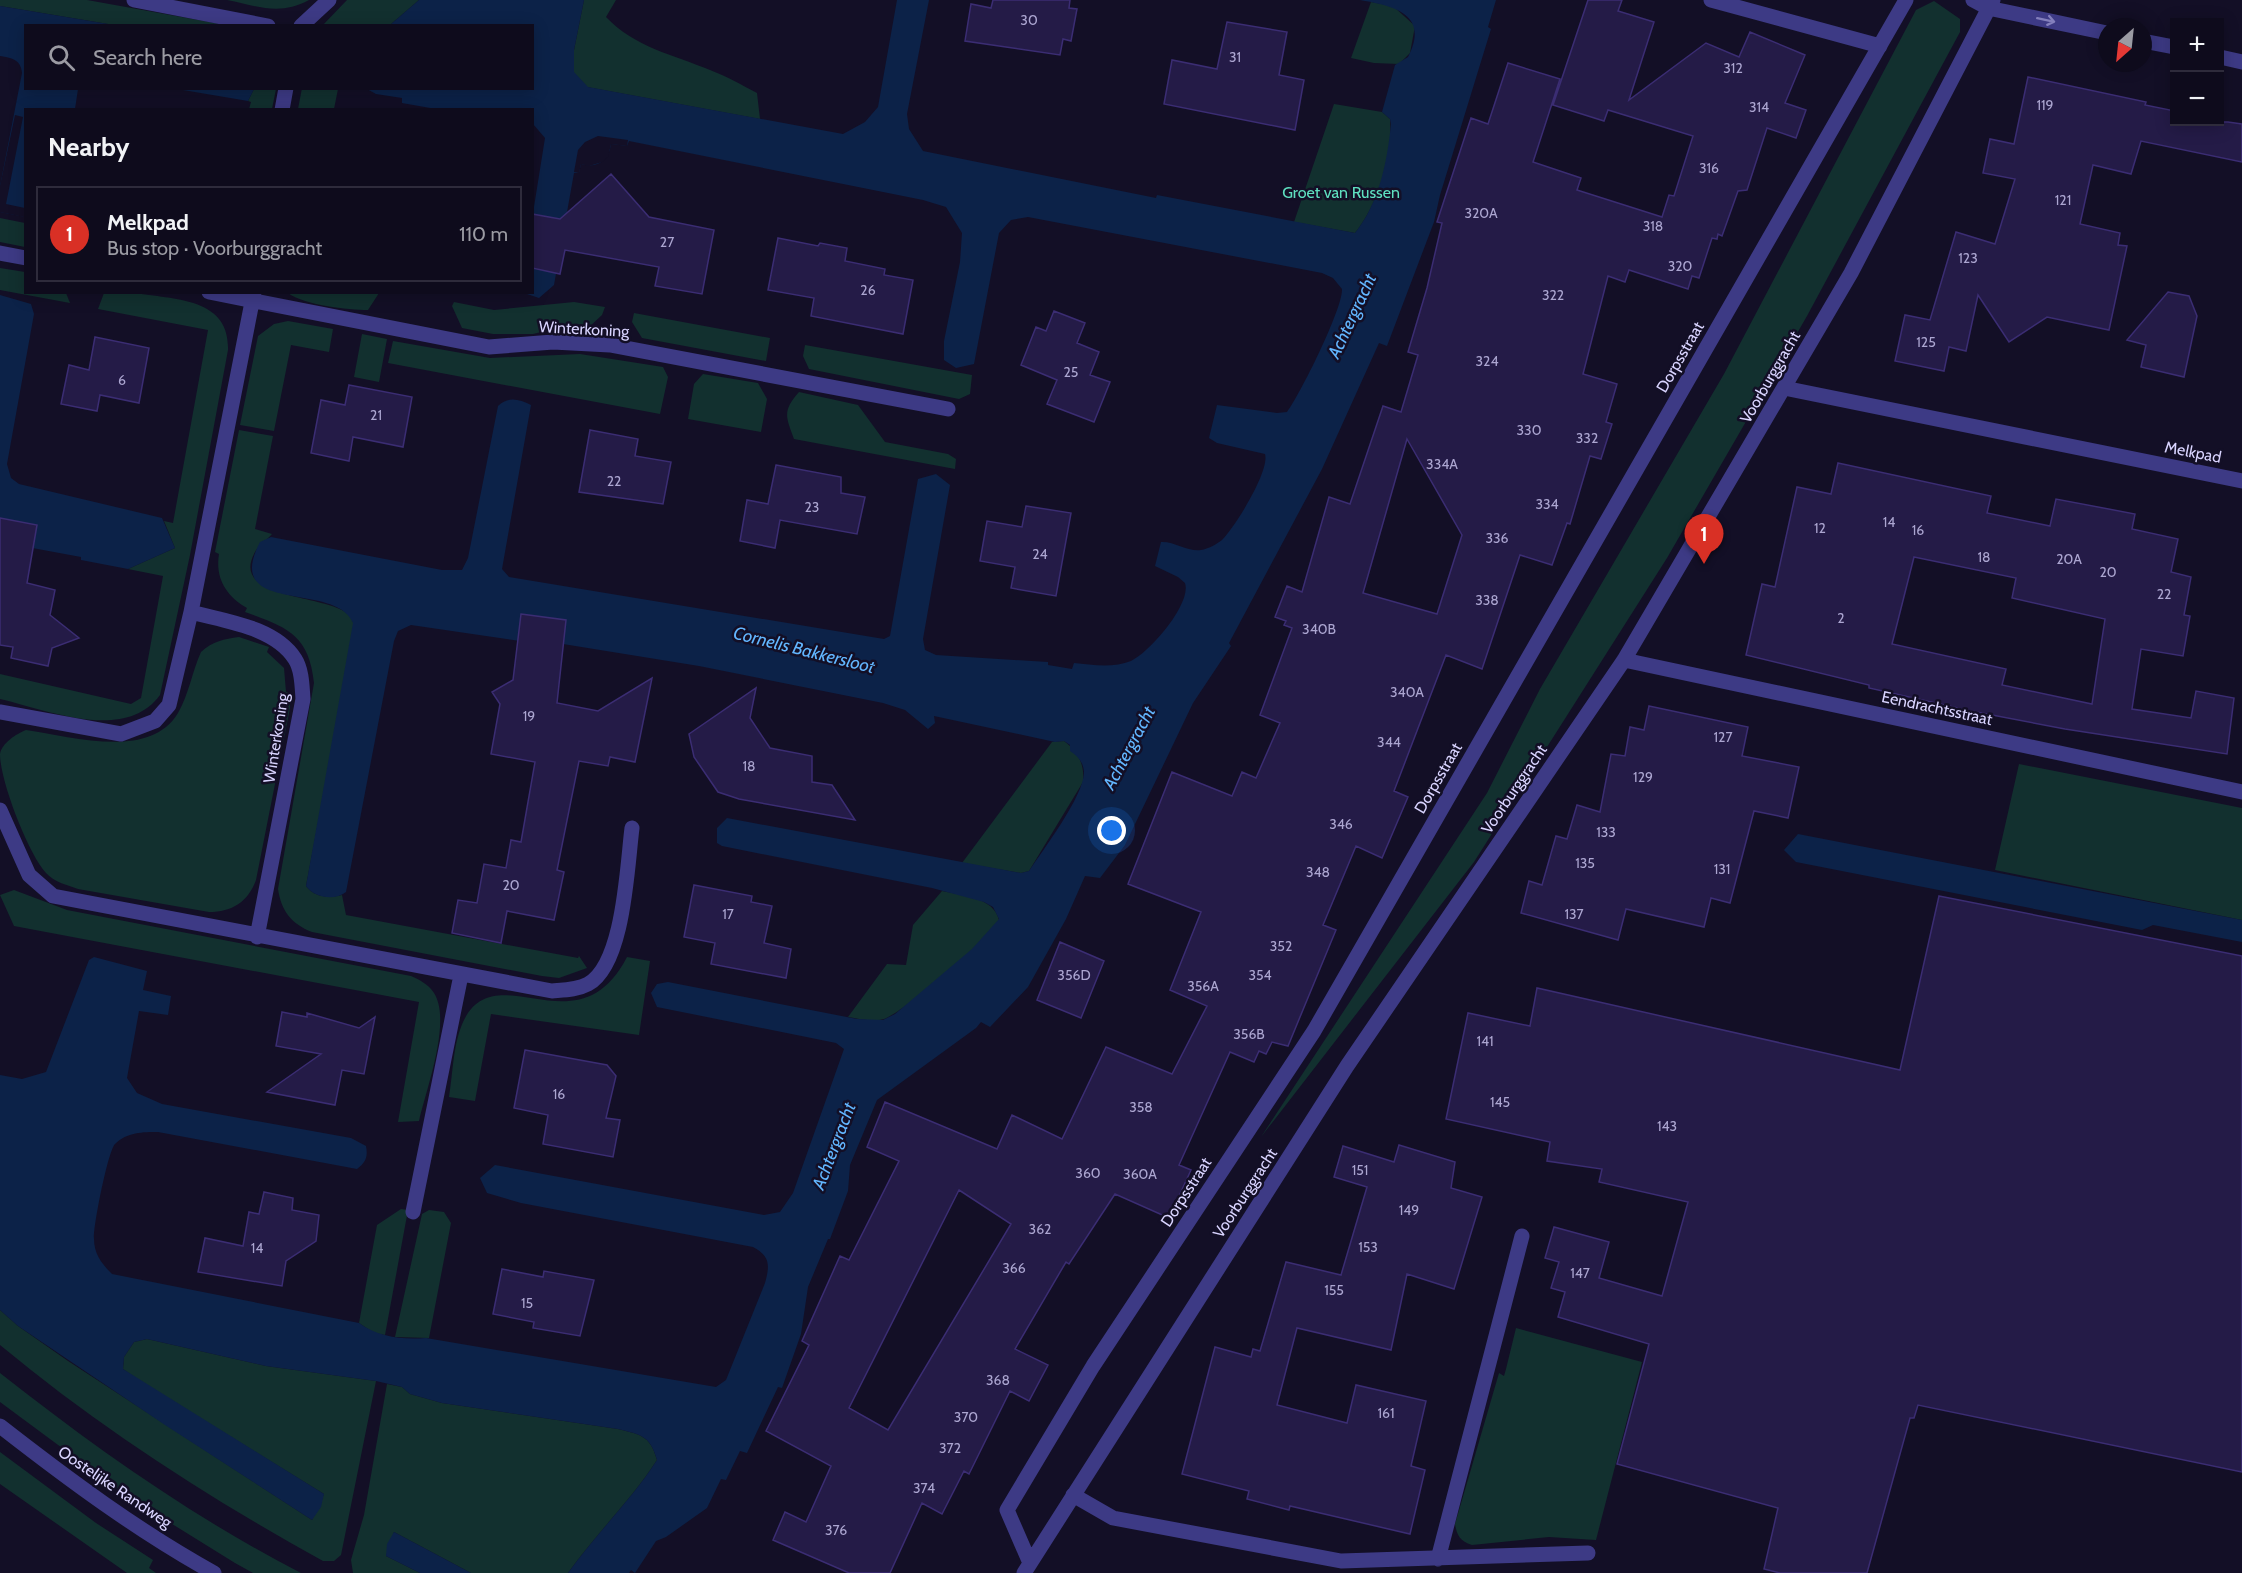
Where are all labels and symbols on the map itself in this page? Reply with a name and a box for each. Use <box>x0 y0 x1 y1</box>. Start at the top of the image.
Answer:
house number: 30 <box>1020 11 1038 29</box>
one-way arrow <box>2035 15 2055 26</box>
north arrow <box>2098 18 2152 72</box>
house number: 31 <box>1229 48 1241 66</box>
house number: 312 <box>1723 59 1743 77</box>
house number: 119 <box>2036 96 2054 114</box>
house number: 314 <box>1749 98 1769 116</box>
house number: 316 <box>1699 159 1719 177</box>
park label: Groet van Russen <box>1282 183 1400 202</box>
house number: 121 <box>2055 191 2071 209</box>
house number: 320A <box>1464 204 1498 222</box>
house number: 318 <box>1643 217 1663 235</box>
house number: 27 <box>660 233 674 251</box>
house number: 123 <box>1958 249 1978 267</box>
house number: 320 <box>1668 257 1693 275</box>
water label: Achtergracht <box>1322 270 1381 363</box>
house number: 26 <box>860 281 876 299</box>
house number: 322 <box>1542 286 1564 304</box>
street label: Winterkoning <box>538 317 631 341</box>
street label: Dorpsstraat <box>1652 318 1708 396</box>
street label: Voorburggracht <box>1736 327 1804 427</box>
house number: 125 <box>1916 333 1936 351</box>
house number: 324 <box>1475 352 1499 370</box>
house number: 25 <box>1064 363 1078 381</box>
house number: 6 <box>118 371 126 389</box>
house number: 21 <box>370 406 382 424</box>
house number: 330 <box>1517 421 1542 439</box>
house number: 332 <box>1576 429 1598 447</box>
street label: Melkpad <box>2163 437 2223 467</box>
house number: 334A <box>1426 455 1458 473</box>
house number: 22 <box>607 472 621 490</box>
house number: 334 <box>1535 495 1559 513</box>
house number: 23 <box>805 498 819 516</box>
house number: 14 <box>1883 513 1895 531</box>
pin: 1 <box>1684 514 1724 564</box>
house number: 12 <box>1814 519 1826 537</box>
house number: 16 <box>1912 521 1924 539</box>
house number: 336 <box>1485 529 1509 547</box>
house number: 24 <box>1032 545 1048 563</box>
house number: 18 <box>1977 548 1991 566</box>
house number: 20A <box>2056 550 2082 568</box>
house number: 20 <box>2099 563 2117 581</box>
house number: 22 <box>2157 585 2171 603</box>
house number: 338 <box>1475 591 1499 609</box>
house number: 2 <box>1837 609 1845 627</box>
house number: 340B <box>1302 620 1336 638</box>
water label: Cornelis Bakkersloot <box>731 622 877 678</box>
house number: 340A <box>1390 683 1424 701</box>
street label: Eendrachtsstraat <box>1880 687 1995 729</box>
street label: Winterkoning <box>260 691 293 784</box>
water label: Achtergracht <box>1097 702 1160 794</box>
house number: 19 <box>523 707 535 725</box>
house number: 127 <box>1714 728 1732 746</box>
house number: 344 <box>1377 733 1401 751</box>
street label: Dorpsstraat <box>1410 739 1466 817</box>
street label: Voorburggracht <box>1477 740 1551 837</box>
house number: 18 <box>742 757 756 775</box>
house number: 129 <box>1633 768 1653 786</box>
house number: 346 <box>1329 815 1353 833</box>
your location <box>1097 816 1126 845</box>
house number: 133 <box>1596 823 1616 841</box>
house number: 135 <box>1575 854 1595 872</box>
house number: 131 <box>1714 860 1730 878</box>
house number: 348 <box>1306 863 1330 881</box>
house number: 20 <box>502 876 520 894</box>
house number: 17 <box>722 905 734 923</box>
house number: 137 <box>1564 905 1584 923</box>
house number: 352 <box>1270 937 1292 955</box>
house number: 356D <box>1057 966 1091 984</box>
house number: 354 <box>1248 966 1272 984</box>
house number: 356A <box>1187 977 1219 995</box>
house number: 356B <box>1233 1025 1265 1043</box>
house number: 141 <box>1476 1032 1494 1050</box>
house number: 16 <box>553 1085 565 1103</box>
house number: 145 <box>1490 1093 1510 1111</box>
house number: 358 <box>1129 1098 1153 1116</box>
water label: Achtergracht <box>807 1099 861 1193</box>
house number: 143 <box>1657 1117 1677 1135</box>
street label: Voorburggracht <box>1209 1144 1281 1242</box>
street label: Dorpsstraat <box>1157 1153 1216 1230</box>
house number: 151 <box>1352 1161 1368 1179</box>
house number: 360 <box>1075 1164 1101 1182</box>
house number: 360A <box>1123 1165 1157 1183</box>
house number: 149 <box>1399 1201 1419 1219</box>
house number: 362 <box>1029 1220 1051 1238</box>
house number: 153 <box>1358 1238 1378 1256</box>
house number: 14 <box>251 1239 263 1257</box>
house number: 366 <box>1002 1259 1026 1277</box>
house number: 147 <box>1570 1264 1590 1282</box>
house number: 155 <box>1324 1281 1344 1299</box>
house number: 15 <box>521 1294 533 1312</box>
house number: 368 <box>986 1371 1010 1389</box>
house number: 161 <box>1378 1404 1394 1422</box>
house number: 370 <box>954 1408 978 1426</box>
house number: 372 <box>939 1439 961 1457</box>
street label: Oostelijke Randweg <box>55 1442 176 1533</box>
house number: 374 <box>913 1479 935 1497</box>
house number: 376 <box>825 1521 847 1539</box>

